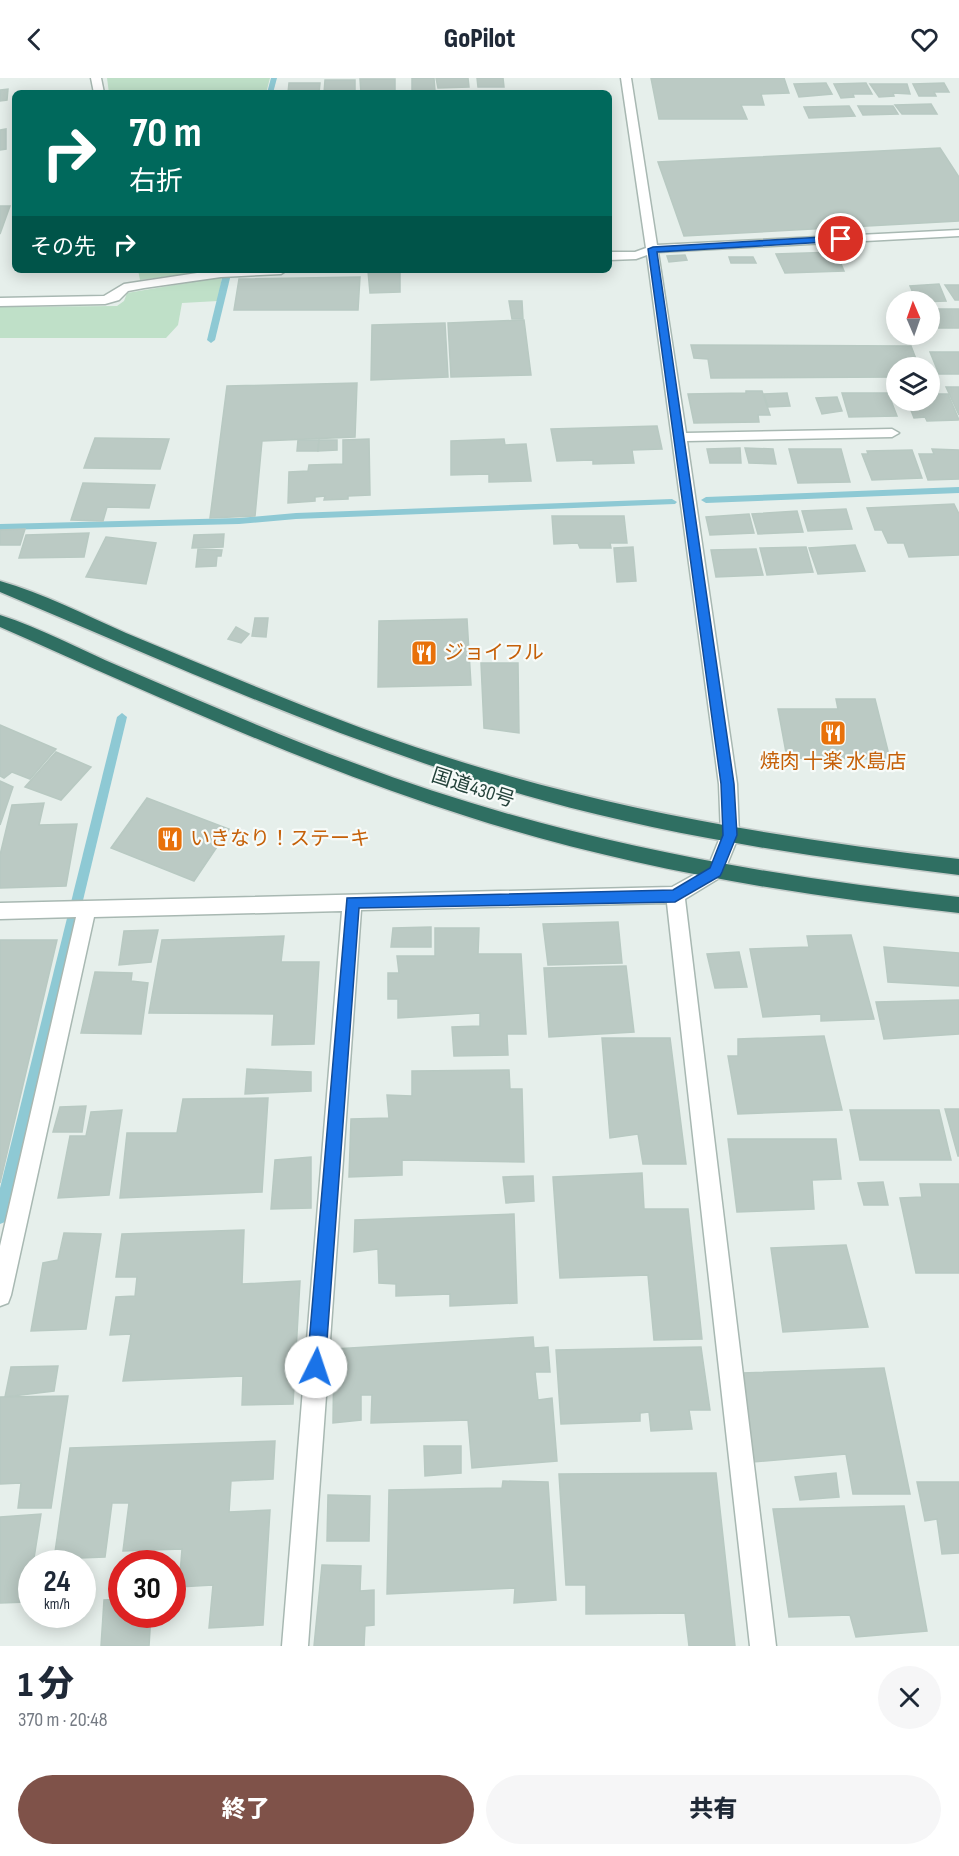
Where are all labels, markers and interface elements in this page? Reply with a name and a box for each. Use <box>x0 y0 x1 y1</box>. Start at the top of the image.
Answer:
icon: back <box>18 23 51 56</box>
text: GoPilot <box>444 23 515 55</box>
icon: heart <box>908 23 941 56</box>
text: 70 m <box>129 108 202 159</box>
icon: right <box>30 114 108 192</box>
text: 右折 <box>129 166 183 198</box>
pin <box>815 213 866 264</box>
icon: arrive <box>824 222 857 255</box>
icon: right <box>108 228 141 261</box>
text: その先 <box>30 234 96 261</box>
north arrow <box>886 291 940 345</box>
map controls <box>886 291 940 411</box>
button: layers <box>886 357 940 411</box>
restaurant icon: ジョイフル <box>409 638 439 668</box>
place label: ジョイフル <box>444 641 544 665</box>
restaurant icon: 焼肉 十楽 水島店 <box>818 718 848 748</box>
place label: 焼肉 十楽 水島店 <box>760 750 906 774</box>
street label: 国道430号 <box>429 763 517 813</box>
restaurant icon: いきなり！ステーキ <box>155 824 185 854</box>
place label: いきなり！ステーキ <box>190 827 370 851</box>
position arrow <box>284 1335 348 1399</box>
speed limit sign: 30 <box>108 1550 186 1628</box>
text: 24 <box>44 1564 70 1600</box>
text: km/h <box>44 1595 70 1614</box>
text: 1 分 <box>18 1664 74 1707</box>
button: close <box>878 1666 941 1729</box>
text: 370 m · 20:48 <box>18 1708 107 1732</box>
button: 終了 <box>18 1775 474 1844</box>
button: 共有 <box>486 1775 941 1844</box>

